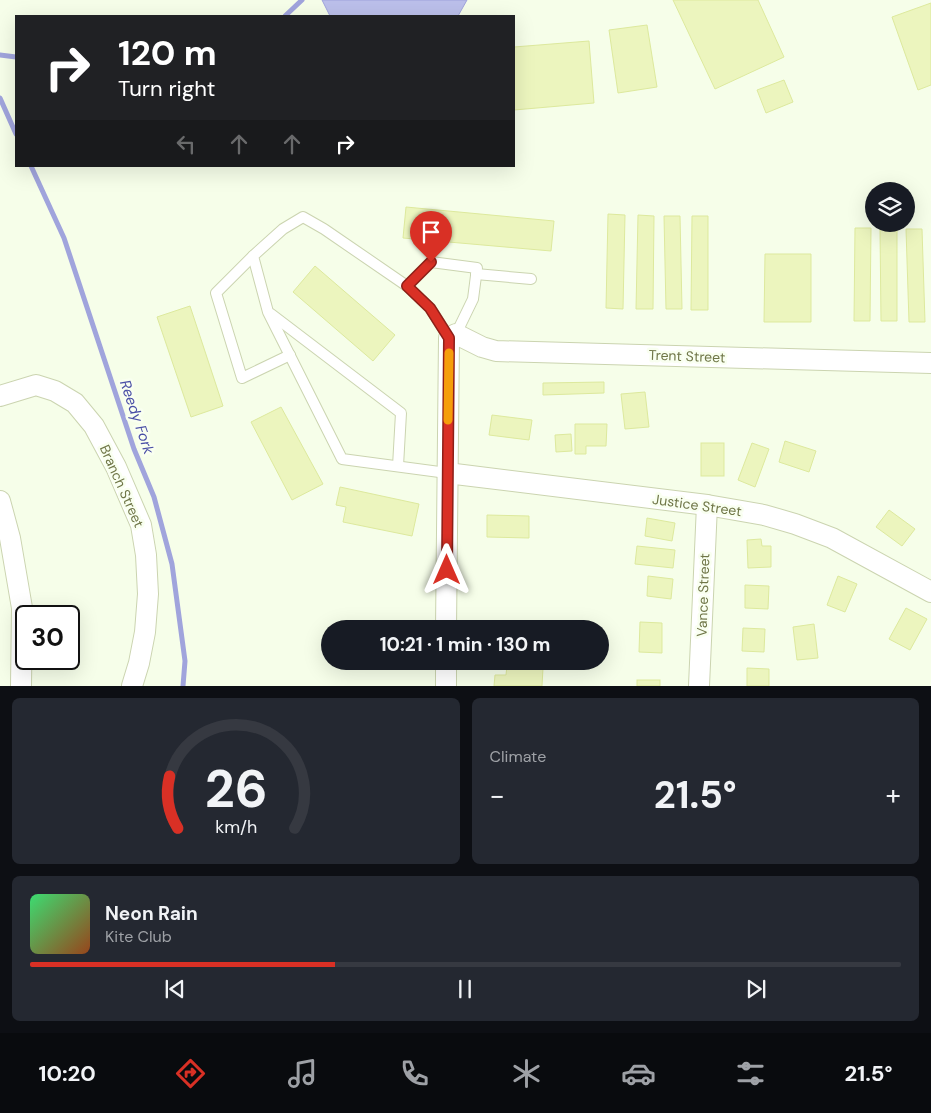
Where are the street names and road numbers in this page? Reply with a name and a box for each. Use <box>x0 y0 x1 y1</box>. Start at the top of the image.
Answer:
street label: Trent Street <box>648 346 726 366</box>
street label: Branch Street <box>96 442 148 530</box>
street label: Justice Street <box>651 490 743 520</box>
street label: Vance Street <box>693 553 713 637</box>

